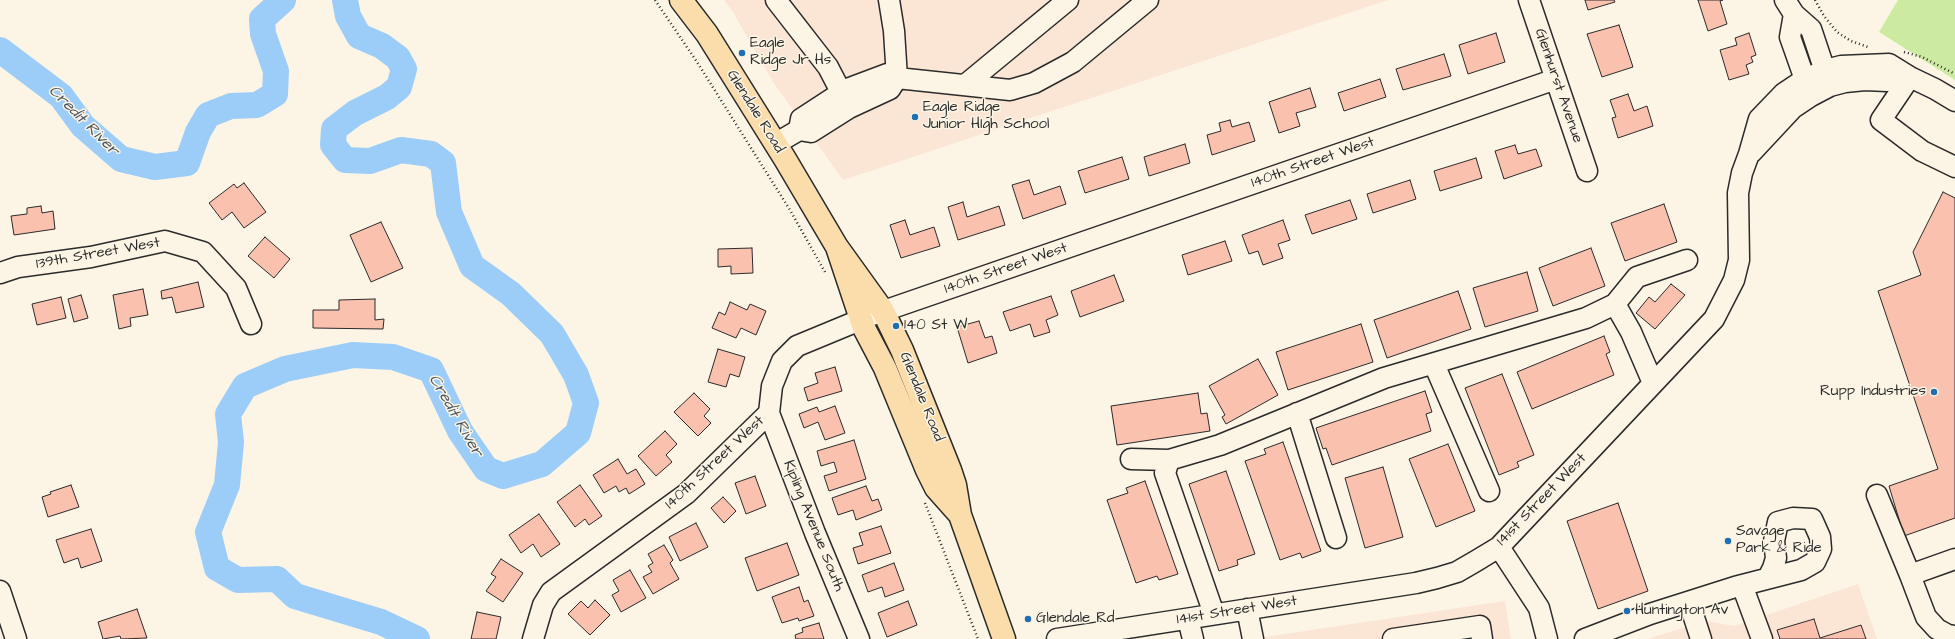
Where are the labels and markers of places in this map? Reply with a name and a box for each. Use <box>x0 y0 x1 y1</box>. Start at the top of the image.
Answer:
place label: Eagle Ridge Jr Hs <box>750 35 831 70</box>
marker: Eagle Ridge Jr Hs <box>737 48 747 58</box>
place label: Eagle Ridge Junior HIgh School <box>923 99 1049 134</box>
marker: Eagle Ridge Junior HIgh School <box>910 112 920 122</box>
place label: 140 St W <box>904 317 967 335</box>
marker: 140 St W <box>891 321 901 331</box>
place label: Rupp Industries <box>1820 383 1926 401</box>
marker: Rupp Industries <box>1929 387 1939 397</box>
place label: Savage Park & Ride <box>1736 523 1822 558</box>
marker: Savage Park & Ride <box>1723 536 1733 546</box>
place label: Huntington Av <box>1635 602 1728 620</box>
marker: Huntington Av <box>1622 606 1632 616</box>
place label: Glendale Rd <box>1036 610 1115 628</box>
marker: Glendale Rd <box>1023 614 1033 624</box>

